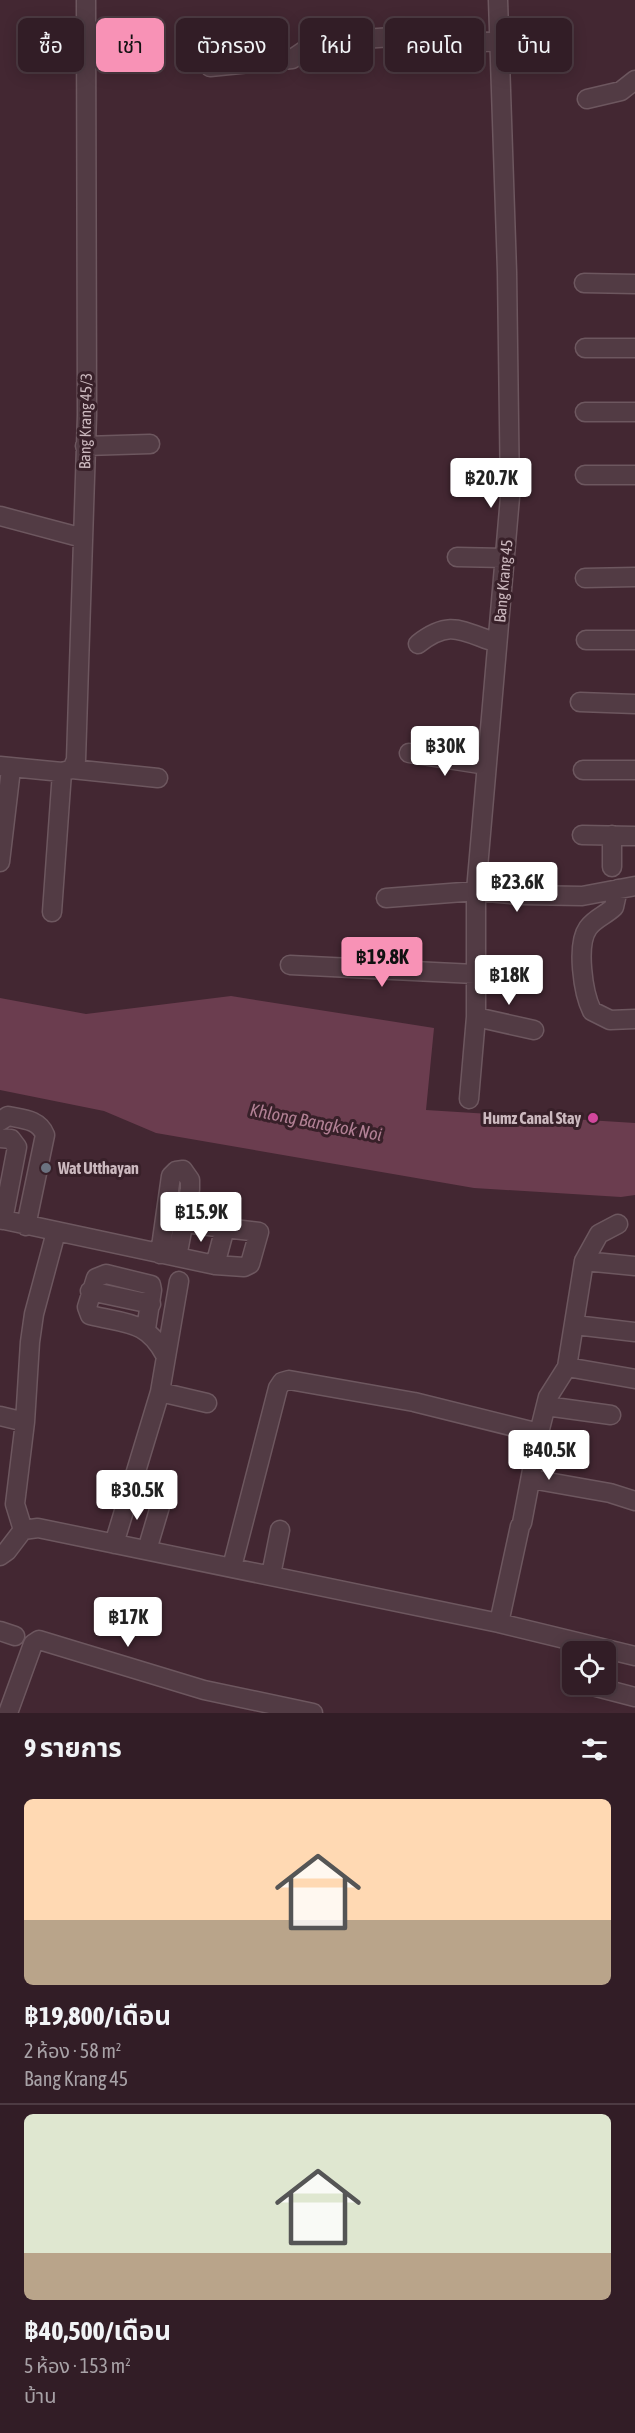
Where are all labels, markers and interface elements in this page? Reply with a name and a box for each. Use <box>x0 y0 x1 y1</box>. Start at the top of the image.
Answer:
chip: ซื้อ <box>18 18 84 72</box>
chip: เช่า <box>96 18 164 72</box>
chip: ตัวกรอง <box>176 18 288 72</box>
chip: ใหม่ <box>300 18 373 72</box>
chip: คอนโด <box>385 18 484 72</box>
chip: บ้าน <box>496 18 572 72</box>
street label: Bang Krang 45/3 <box>75 373 96 469</box>
pin: ฿20.7K <box>442 458 540 509</box>
text: ฿20.7K <box>464 466 518 489</box>
street label: Bang Krang 45 <box>490 539 517 623</box>
pin: ฿30K <box>409 726 481 777</box>
text: ฿30K <box>425 734 465 757</box>
pin: ฿23.6K <box>468 862 566 913</box>
text: ฿23.6K <box>490 870 544 893</box>
pin: ฿19.8K <box>333 937 431 988</box>
text: ฿19.8K <box>355 945 409 968</box>
pin: ฿18K <box>473 955 545 1006</box>
text: ฿18K <box>489 963 529 986</box>
water label: Khlong Bangkok Noi <box>248 1099 384 1145</box>
place label: Humz Canal Stay <box>483 1109 581 1127</box>
marker: Humz Canal Stay <box>586 1111 600 1125</box>
place label: Wat Utthayan <box>57 1159 139 1177</box>
marker: Wat Utthayan <box>39 1161 53 1175</box>
pin: ฿15.9K <box>152 1192 250 1243</box>
text: ฿15.9K <box>174 1200 228 1223</box>
pin: ฿40.5K <box>500 1430 598 1481</box>
text: ฿40.5K <box>522 1438 576 1461</box>
pin: ฿30.5K <box>88 1470 186 1521</box>
text: ฿30.5K <box>110 1478 164 1501</box>
pin: ฿17K <box>92 1597 164 1648</box>
text: ฿17K <box>108 1605 148 1628</box>
map controls <box>562 1641 616 1695</box>
button: locate <box>562 1641 616 1695</box>
text: 9 รายการ <box>24 1733 122 1763</box>
icon: filters <box>578 1733 611 1766</box>
icon: home <box>264 1838 372 1946</box>
text: ฿19,800/เดือน <box>24 2001 171 2031</box>
text: 2 ห้อง · 58 m² <box>24 2039 121 2062</box>
text: Bang Krang 45 <box>24 2067 128 2090</box>
icon: home <box>264 2153 372 2261</box>
text: ฿40,500/เดือน <box>24 2316 171 2346</box>
text: 5 ห้อง · 153 m² <box>24 2354 131 2377</box>
text: บ้าน <box>24 2384 56 2407</box>

